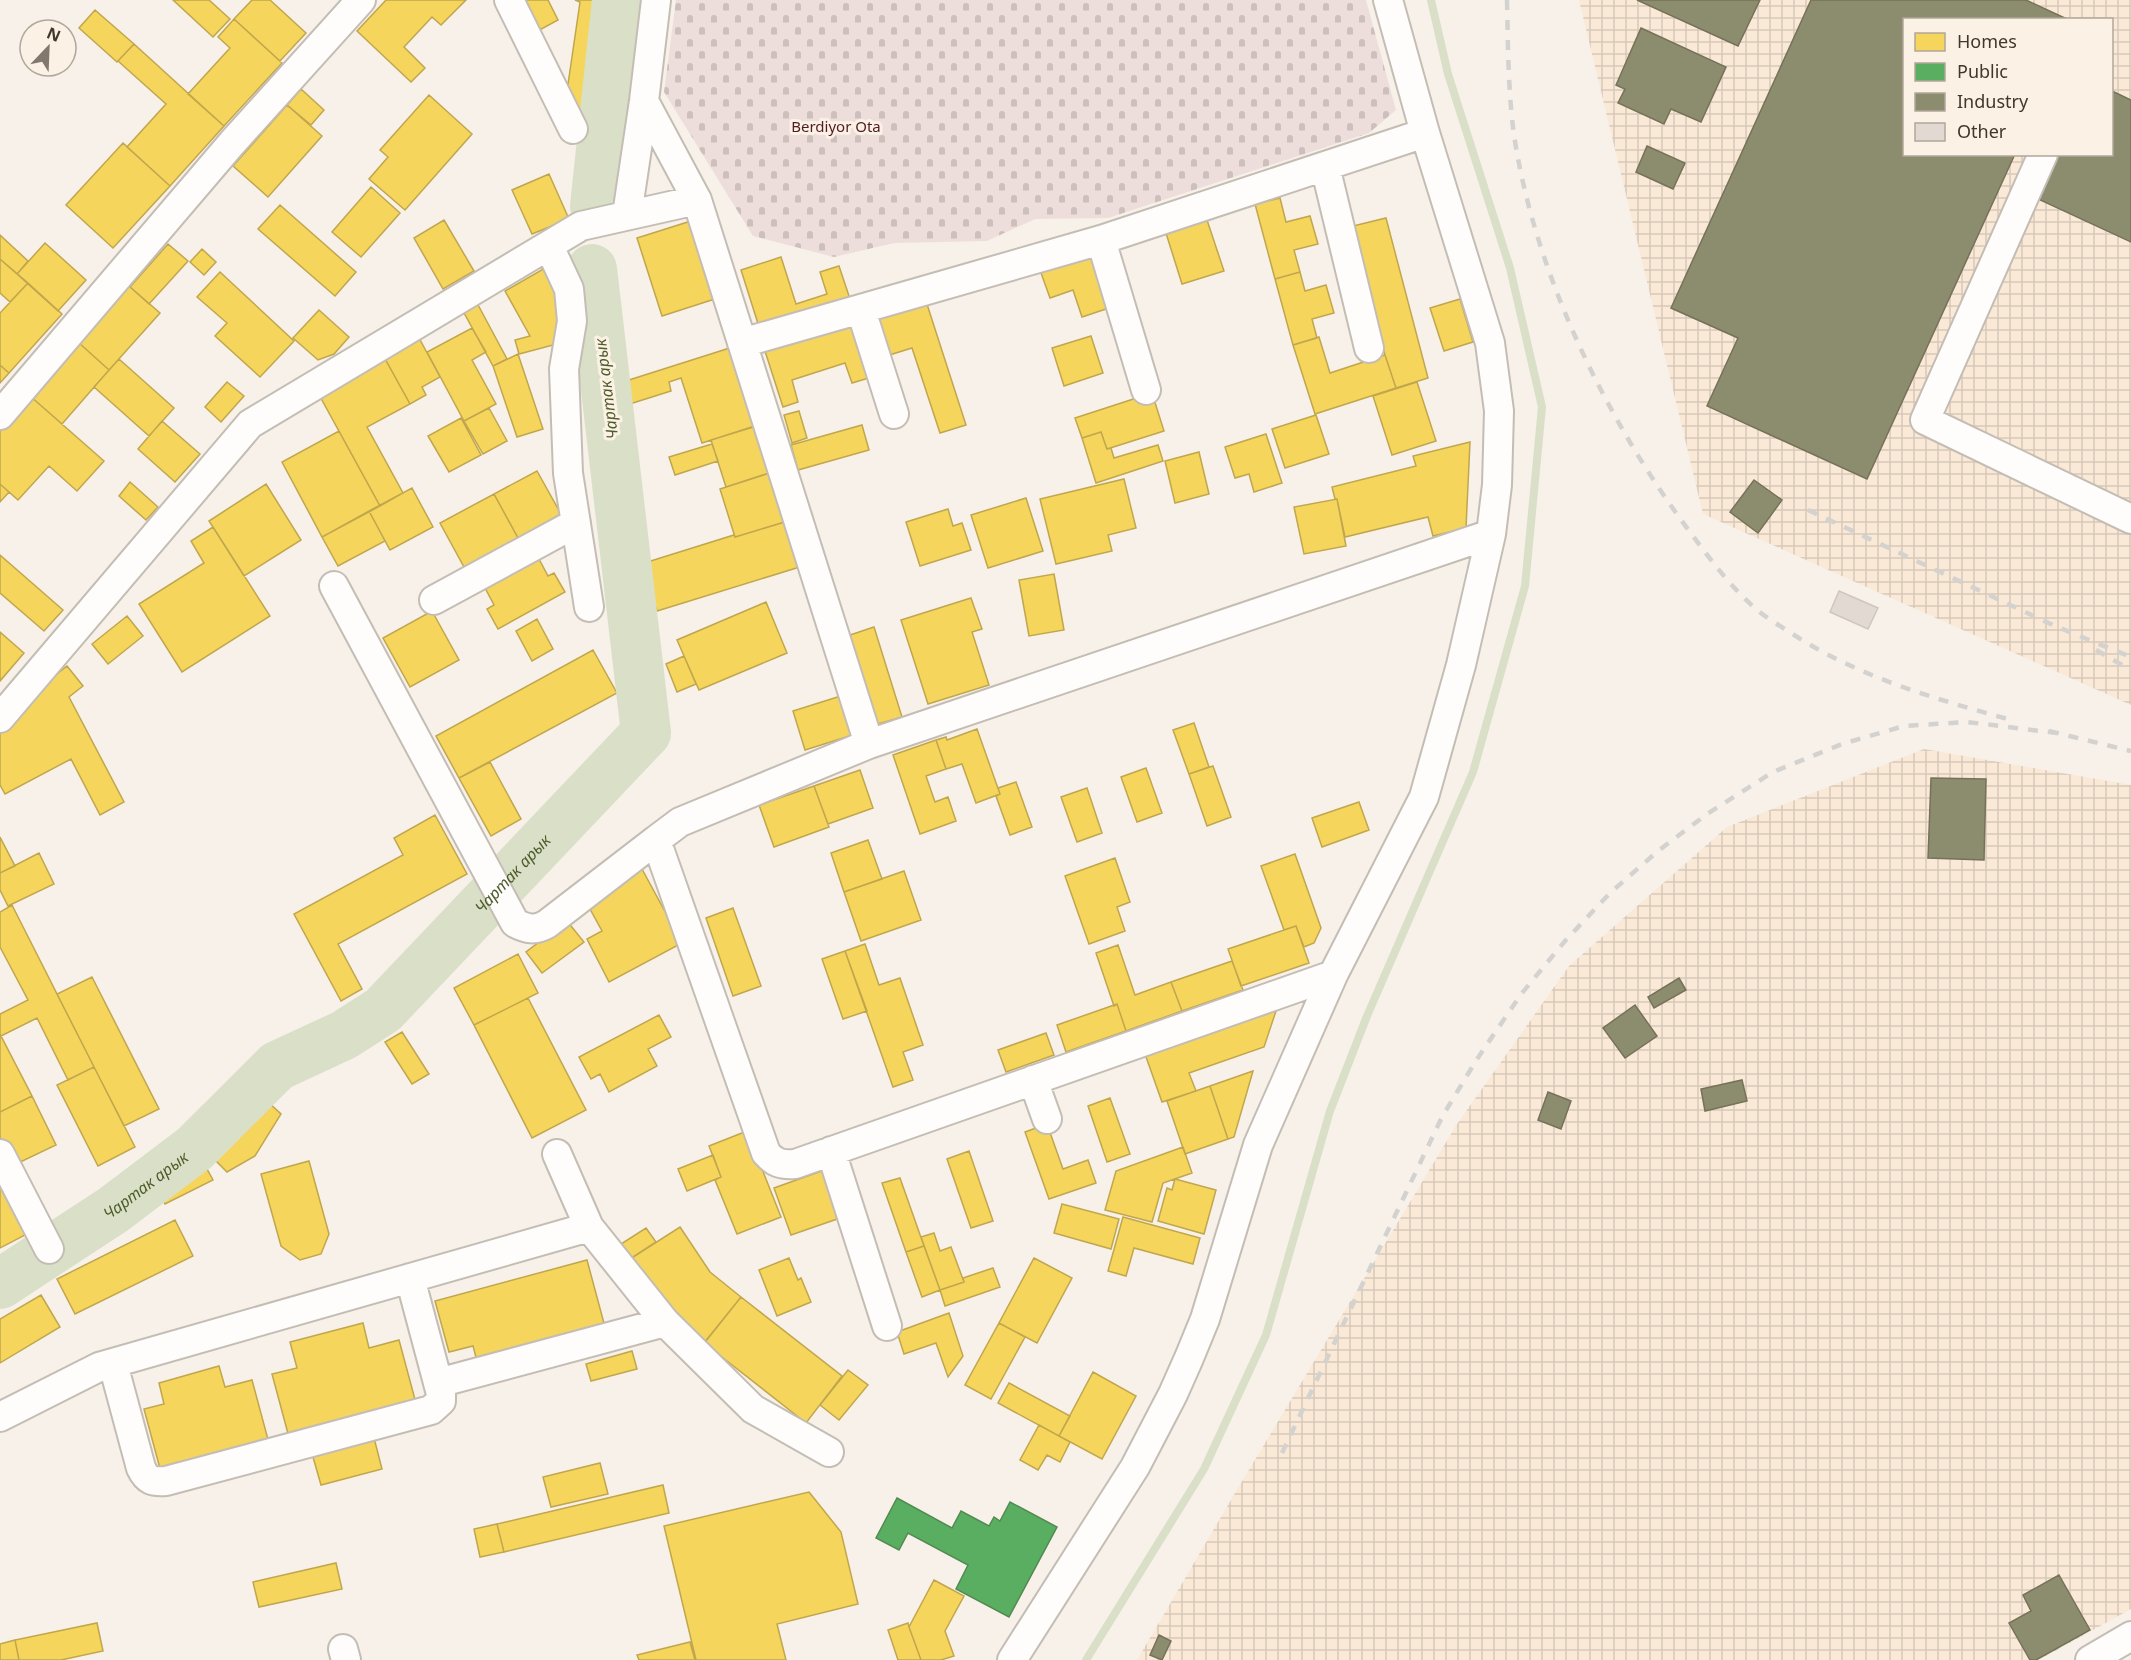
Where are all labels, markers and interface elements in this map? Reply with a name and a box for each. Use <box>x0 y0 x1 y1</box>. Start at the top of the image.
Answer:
north arrow <box>18 18 78 78</box>
legend <box>1903 18 2113 156</box>
text: N <box>44 22 64 47</box>
text: Homes <box>1957 29 2017 53</box>
text: Public <box>1957 59 2008 83</box>
text: Industry <box>1957 89 2029 113</box>
park label: Berdiyor Ota <box>791 116 881 136</box>
text: Other <box>1957 119 2007 143</box>
water label: Чартак арык <box>589 336 623 441</box>
water label: Чартак арык <box>470 829 556 918</box>
water label: Чартак арык <box>99 1145 193 1225</box>

